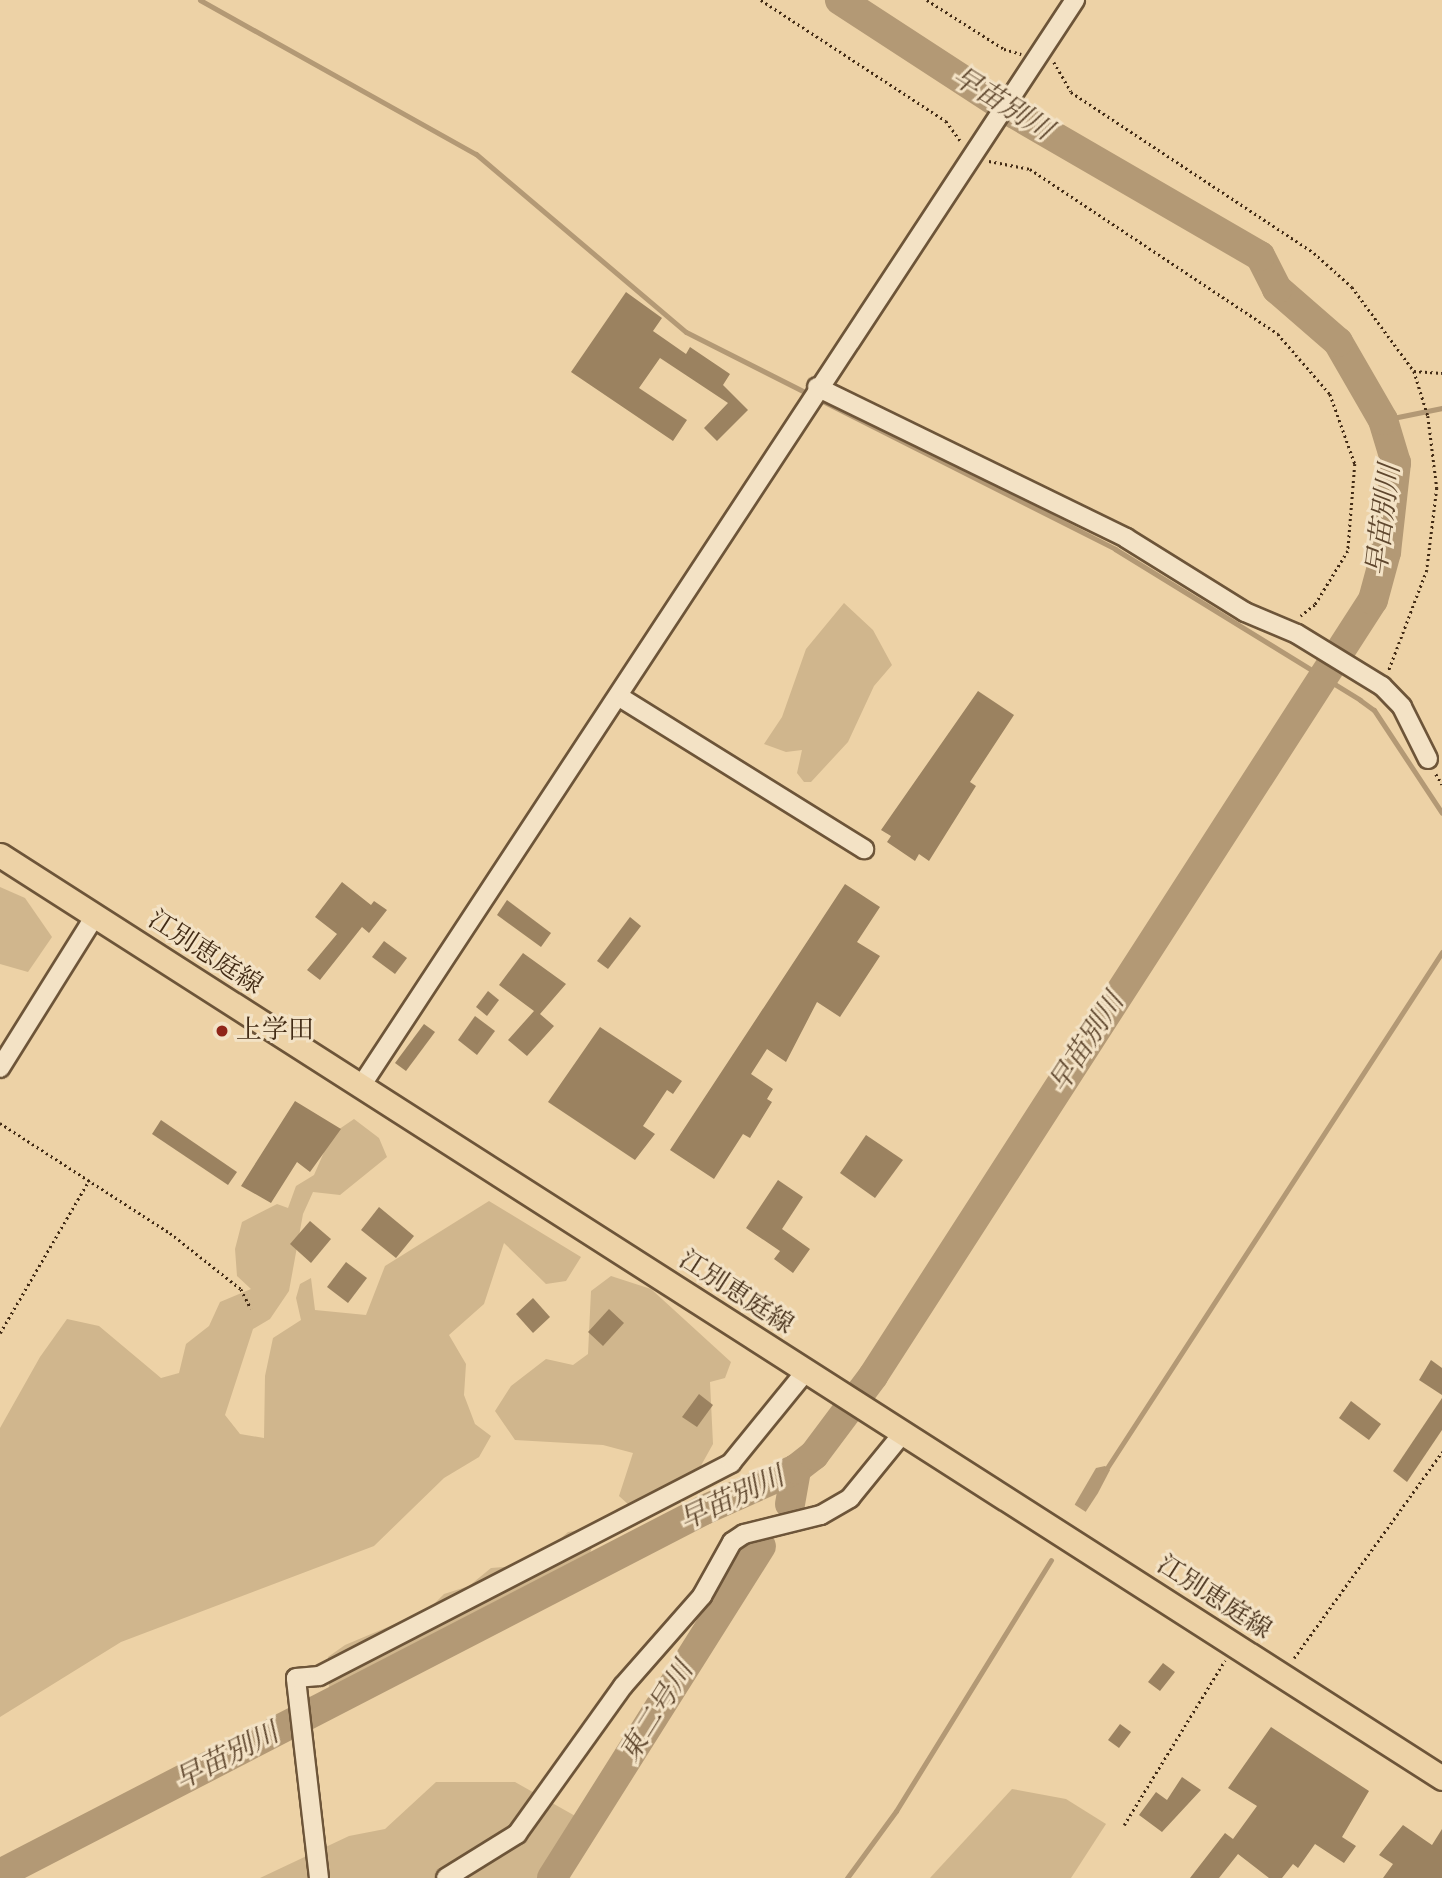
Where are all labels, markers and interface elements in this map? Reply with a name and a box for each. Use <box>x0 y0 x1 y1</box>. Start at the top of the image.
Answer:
water label: 早苗別川 <box>946 60 1058 148</box>
water label: 早苗別川 <box>1361 462 1407 578</box>
street label: 江別恵庭線 <box>142 905 268 1001</box>
water label: 早苗別川 <box>1042 987 1132 1099</box>
place label: 上学田 <box>236 1015 314 1047</box>
marker: 上学田 <box>214 1023 230 1039</box>
street label: 江別恵庭線 <box>673 1245 799 1341</box>
water label: 早苗別川 <box>674 1460 790 1538</box>
street label: 江別恵庭線 <box>1151 1550 1277 1646</box>
water label: 東二号川 <box>613 1656 701 1768</box>
water label: 早苗別川 <box>169 1717 285 1797</box>

